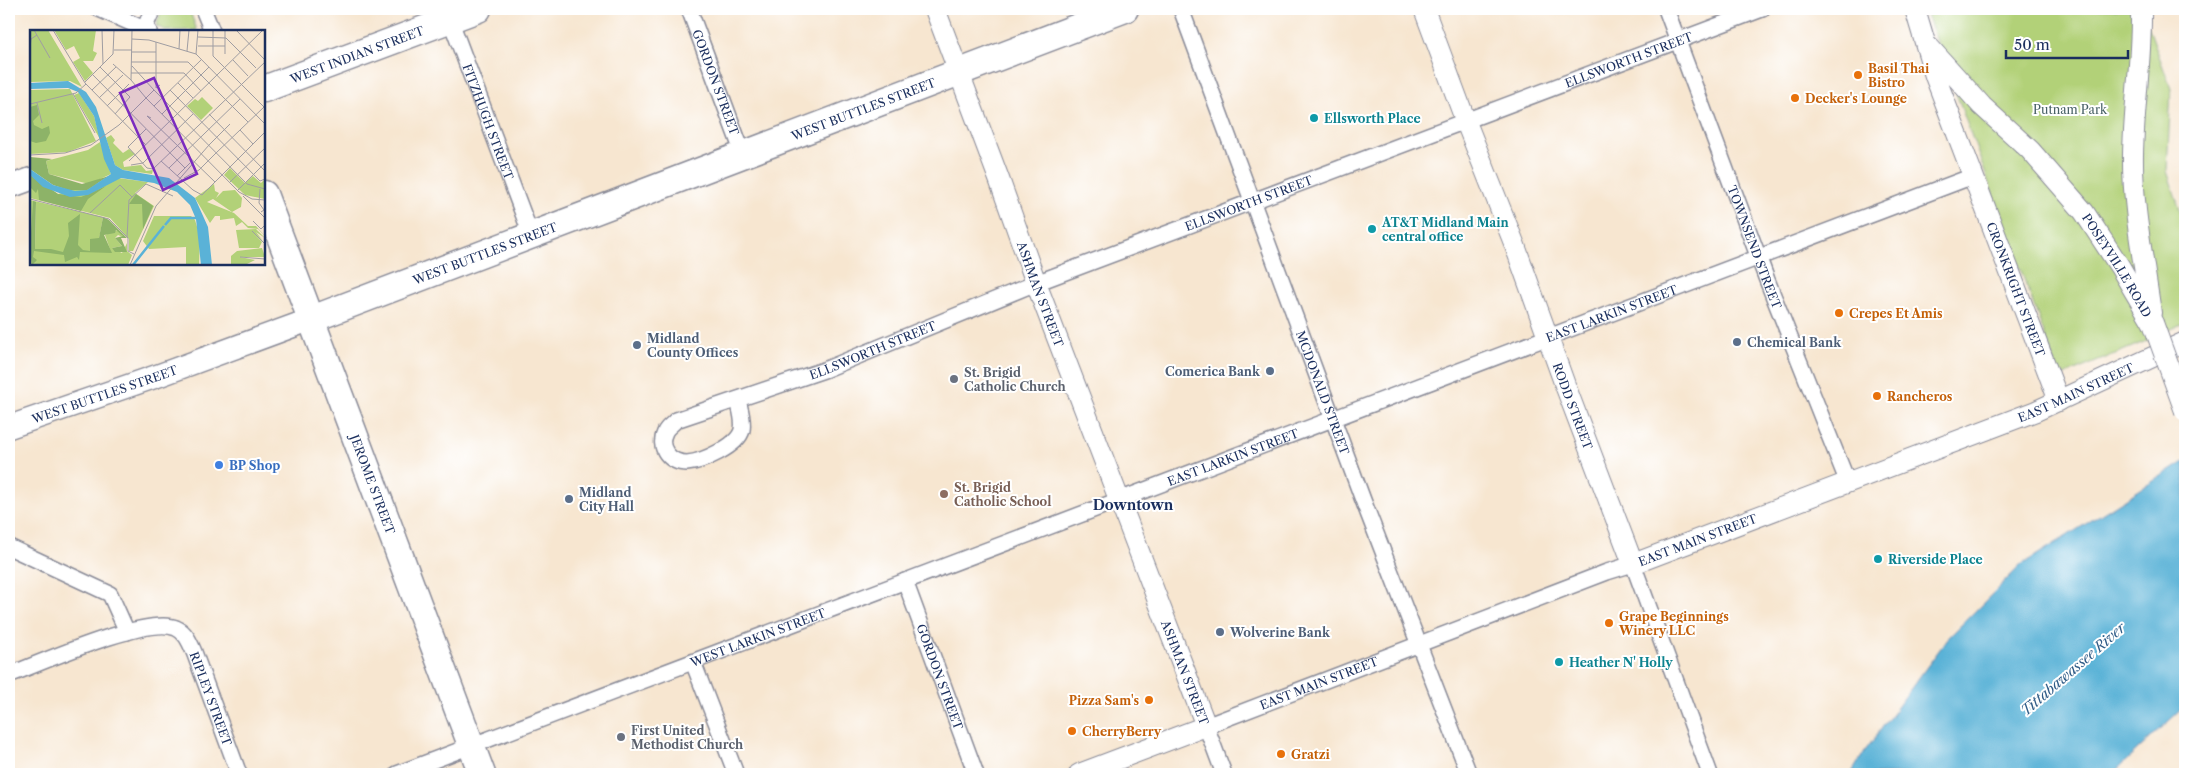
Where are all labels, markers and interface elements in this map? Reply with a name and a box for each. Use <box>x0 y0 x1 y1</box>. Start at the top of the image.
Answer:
street label: WEST INDIAN STREET <box>287 23 426 87</box>
street label: GORDON STREET <box>690 27 743 137</box>
street label: ELLSWORTH STREET <box>1562 28 1695 90</box>
scale bar <box>2006 28 2129 60</box>
inset map <box>30 30 265 265</box>
text: 50 m <box>2014 35 2050 54</box>
place label: Basil Thai Bistro <box>1868 61 1930 90</box>
street label: FITZHUGH STREET <box>460 62 517 182</box>
marker: Basil Thai Bistro <box>1852 69 1864 81</box>
street label: WEST BUTTLES STREET <box>788 74 938 143</box>
place label: Decker's Lounge <box>1805 91 1907 106</box>
marker: Decker's Lounge <box>1789 92 1801 104</box>
park label: Putnam Park <box>2033 102 2108 117</box>
place label: Ellsworth Place <box>1324 111 1421 126</box>
marker: Ellsworth Place <box>1308 112 1320 124</box>
street label: ELLSWORTH STREET <box>1183 172 1315 234</box>
street label: TOWNSEND STREET <box>1725 183 1785 311</box>
street label: POSEYVILLE ROAD <box>2079 211 2155 320</box>
place label: AT&T Midland Main central office <box>1381 215 1510 244</box>
street label: WEST BUTTLES STREET <box>410 219 559 288</box>
street label: CRONKRIGHT STREET <box>1984 220 2049 358</box>
marker: AT&T Midland Main central office <box>1366 223 1378 235</box>
street label: ASHMAN STREET <box>1014 238 1067 349</box>
street label: EAST LARKIN STREET <box>1544 281 1679 345</box>
place label: Crepes Et Amis <box>1849 306 1943 321</box>
marker: Crepes Et Amis <box>1833 307 1845 319</box>
street label: ELLSWORTH STREET <box>807 317 938 382</box>
street label: MCDONALD STREET <box>1293 328 1353 457</box>
place label: Midland County Offices <box>647 331 739 360</box>
place label: Chemical Bank <box>1747 335 1842 350</box>
marker: Chemical Bank <box>1731 336 1743 348</box>
marker: Midland County Offices <box>631 339 643 351</box>
street label: EAST MAIN STREET <box>2016 359 2136 425</box>
street label: RODD STREET <box>1550 360 1596 451</box>
street label: WEST BUTTLES STREET <box>29 362 179 426</box>
place label: Comerica Bank <box>1165 364 1261 379</box>
place label: St. Brigid Catholic Church <box>964 365 1067 394</box>
marker: Comerica Bank <box>1264 365 1276 377</box>
marker: St. Brigid Catholic Church <box>948 373 960 385</box>
place label: Rancheros <box>1887 389 1953 404</box>
marker: Rancheros <box>1871 390 1883 402</box>
street label: EAST LARKIN STREET <box>1165 425 1301 489</box>
street label: JEROME STREET <box>347 430 399 536</box>
place label: BP Shop <box>229 458 280 473</box>
marker: BP Shop <box>213 459 225 471</box>
place label: St. Brigid Catholic School <box>954 480 1051 509</box>
place label: Midland City Hall <box>579 485 634 514</box>
marker: St. Brigid Catholic School <box>938 488 950 500</box>
marker: Midland City Hall <box>563 493 575 505</box>
district label: Downtown <box>1093 496 1174 514</box>
street label: EAST MAIN STREET <box>1636 510 1759 569</box>
place label: Riverside Place <box>1888 552 1983 567</box>
marker: Riverside Place <box>1872 553 1884 565</box>
street label: WEST LARKIN STREET <box>687 605 828 670</box>
place label: Grape Beginnings Winery LLC <box>1618 609 1729 638</box>
street label: ASHMAN STREET <box>1158 617 1212 727</box>
marker: Grape Beginnings Winery LLC <box>1603 617 1615 629</box>
water label: Tittabawassee River <box>2017 618 2130 719</box>
street label: GORDON STREET <box>914 622 967 732</box>
place label: Wolverine Bank <box>1229 625 1331 640</box>
marker: Wolverine Bank <box>1214 626 1226 638</box>
street label: RIPLEY STREET <box>187 650 235 748</box>
street label: EAST MAIN STREET <box>1257 653 1380 712</box>
place label: Heather N' Holly <box>1569 655 1673 670</box>
marker: Heather N' Holly <box>1553 656 1565 668</box>
place label: Pizza Sam's <box>1069 693 1139 708</box>
marker: Pizza Sam's <box>1143 694 1155 706</box>
place label: First United Methodist Church <box>631 723 744 752</box>
place label: CherryBerry <box>1082 724 1162 739</box>
marker: CherryBerry <box>1066 725 1078 737</box>
marker: First United Methodist Church <box>615 731 627 743</box>
place label: Gratzi <box>1291 747 1330 762</box>
marker: Gratzi <box>1275 748 1287 760</box>

